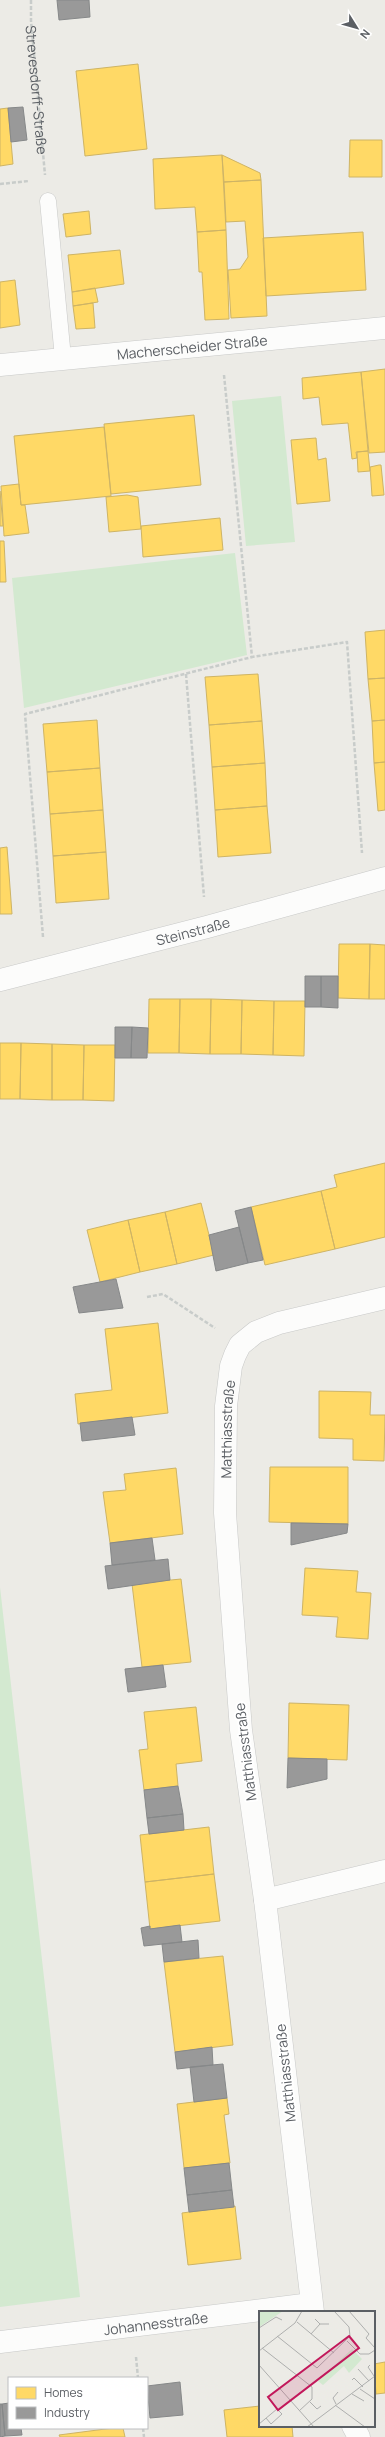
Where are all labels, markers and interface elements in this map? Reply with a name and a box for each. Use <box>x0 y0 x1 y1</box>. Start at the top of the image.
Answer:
north arrow <box>337 8 377 48</box>
street label: Strevesdorff-Straße <box>22 24 53 155</box>
text: N <box>357 27 374 42</box>
street label: Macherscheider Straße <box>116 330 268 363</box>
street label: Steinstraße <box>154 912 232 949</box>
street label: Matthiasstraße <box>216 1379 239 1479</box>
street label: Matthiasstraße <box>230 1702 260 1802</box>
street label: Matthiasstraße <box>270 2023 300 2123</box>
street label: Johannesstraße <box>102 2307 209 2339</box>
inset map <box>259 2311 375 2427</box>
legend <box>8 2377 148 2429</box>
text: Homes <box>44 2384 83 2401</box>
text: Industry <box>44 2404 90 2421</box>

